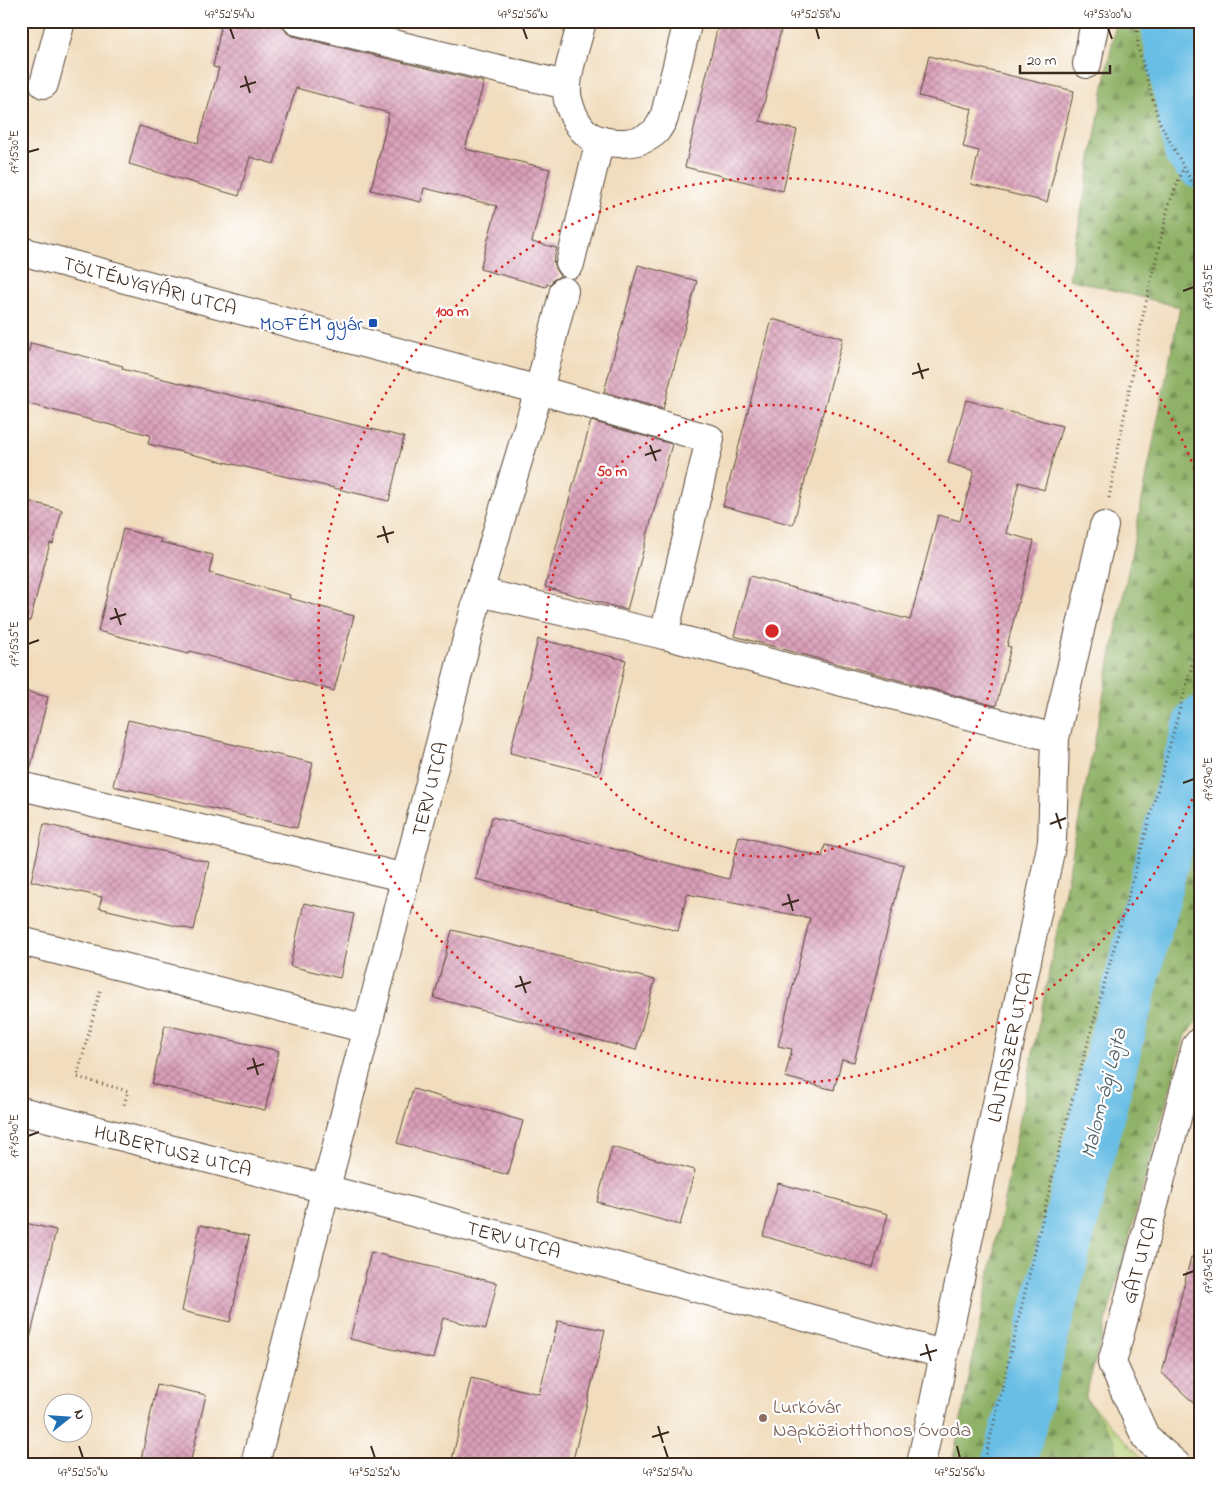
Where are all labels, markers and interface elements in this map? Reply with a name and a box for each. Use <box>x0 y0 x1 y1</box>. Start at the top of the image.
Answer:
text: 47°52'54"N <box>205 6 255 24</box>
text: 47°52'56"N <box>498 6 548 24</box>
text: 47°52'58"N <box>791 6 841 24</box>
text: 47°53'00"N <box>1084 6 1132 24</box>
scale bar <box>1020 42 1110 74</box>
text: 20 m <box>1027 50 1057 72</box>
text: 17°15'30"E <box>6 130 24 174</box>
street label: TÖLTÉNYGYÁRI UTCA <box>59 250 240 325</box>
text: 17°15'35"E <box>1200 264 1218 310</box>
text: 100 m <box>435 301 469 323</box>
place label: MOFÉM gyár <box>259 311 364 341</box>
marker: MOFÉM gyár <box>367 317 379 329</box>
text: 50 m <box>597 461 628 483</box>
text: 17°15'35"E <box>6 621 24 667</box>
centre of rings <box>763 622 781 640</box>
street label: TERV UTCA <box>406 739 457 840</box>
text: 17°15'40"E <box>1200 757 1218 801</box>
street label: LAJTASZER UTCA <box>981 970 1042 1125</box>
water label: Malom-ági Lajta <box>1074 1024 1137 1162</box>
text: 17°15'40"E <box>6 1114 24 1158</box>
street label: HUBERTUSZ UTCA <box>90 1119 254 1186</box>
street label: GÁT UTCA <box>1116 1214 1167 1307</box>
street label: TERV UTCA <box>463 1215 564 1268</box>
text: 17°15'45"E <box>1200 1248 1218 1294</box>
north arrow <box>42 1392 92 1442</box>
place label: Lurkóvár Napköziotthonos Óvoda <box>773 1394 971 1446</box>
text: N <box>68 1407 90 1422</box>
marker: Lurkóvár Napköziotthonos Óvoda <box>757 1412 769 1424</box>
text: 47°52'50"N <box>58 1464 108 1482</box>
text: 47°52'52"N <box>350 1464 400 1482</box>
text: 47°52'54"N <box>643 1464 693 1482</box>
text: 47°52'56"N <box>935 1464 985 1482</box>

